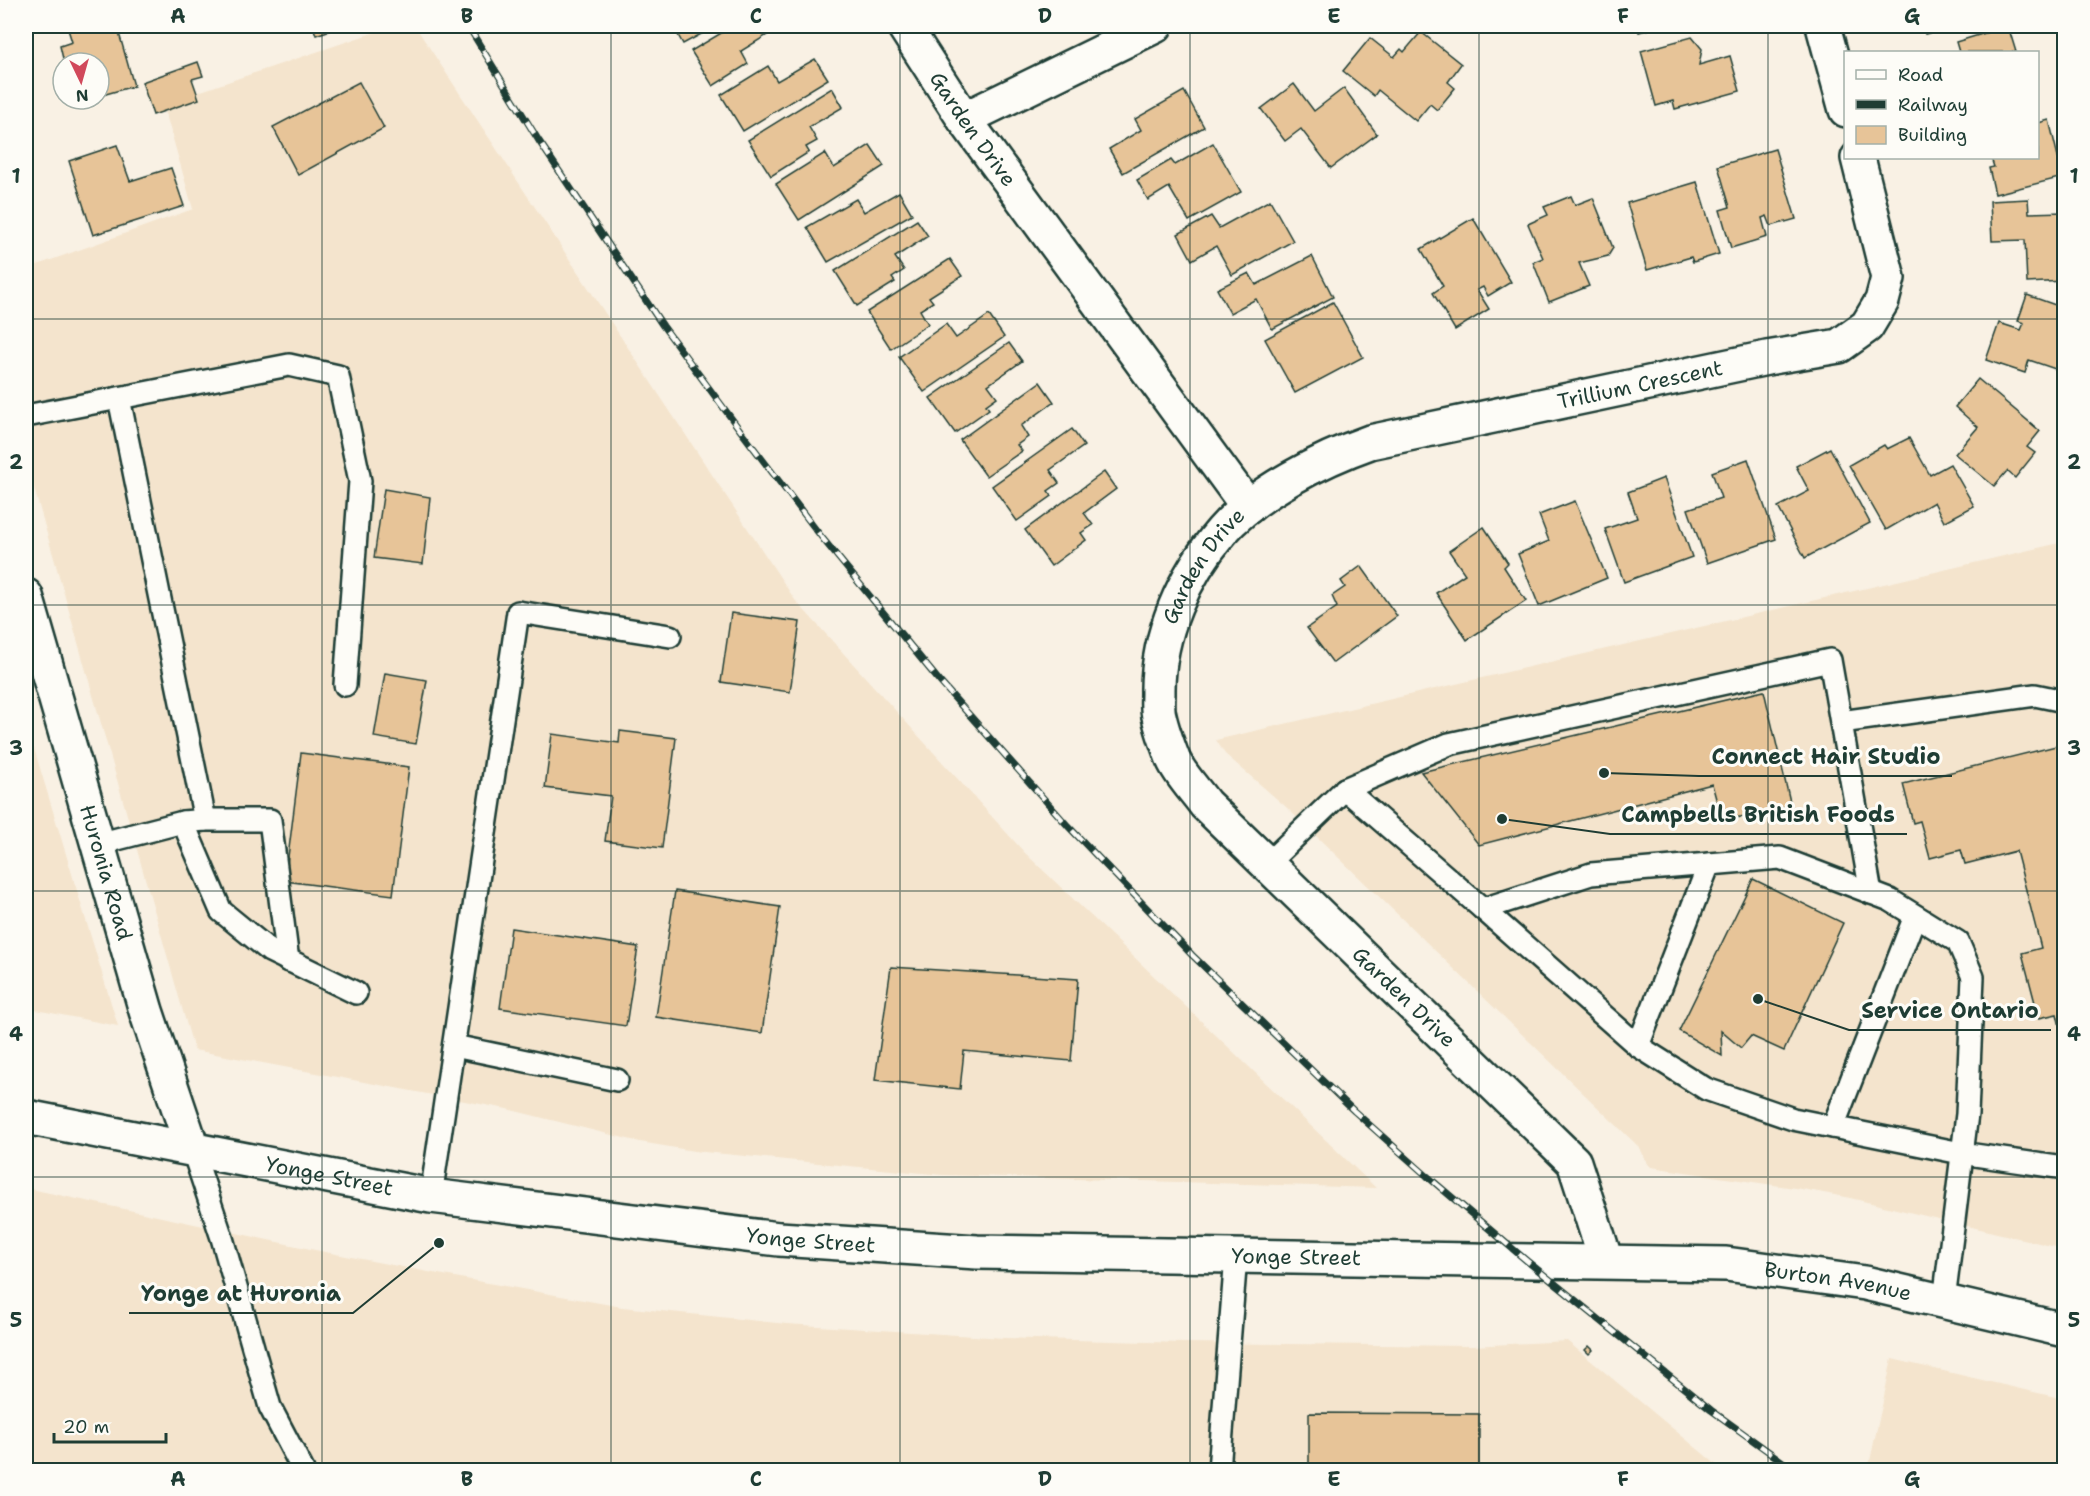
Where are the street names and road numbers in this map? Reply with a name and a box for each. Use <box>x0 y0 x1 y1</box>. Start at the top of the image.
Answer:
street label: Garden Drive <box>923 66 1023 192</box>
street label: Trillium Crescent <box>1555 354 1725 416</box>
street label: Garden Drive <box>1156 501 1251 628</box>
street label: Huronia Road <box>73 801 139 944</box>
street label: Garden Drive <box>1346 940 1462 1054</box>
street label: Yonge Street <box>263 1150 396 1202</box>
street label: Yonge Street <box>744 1221 876 1259</box>
street label: Yonge Street <box>1231 1242 1361 1272</box>
street label: Burton Avenue <box>1763 1255 1914 1308</box>

